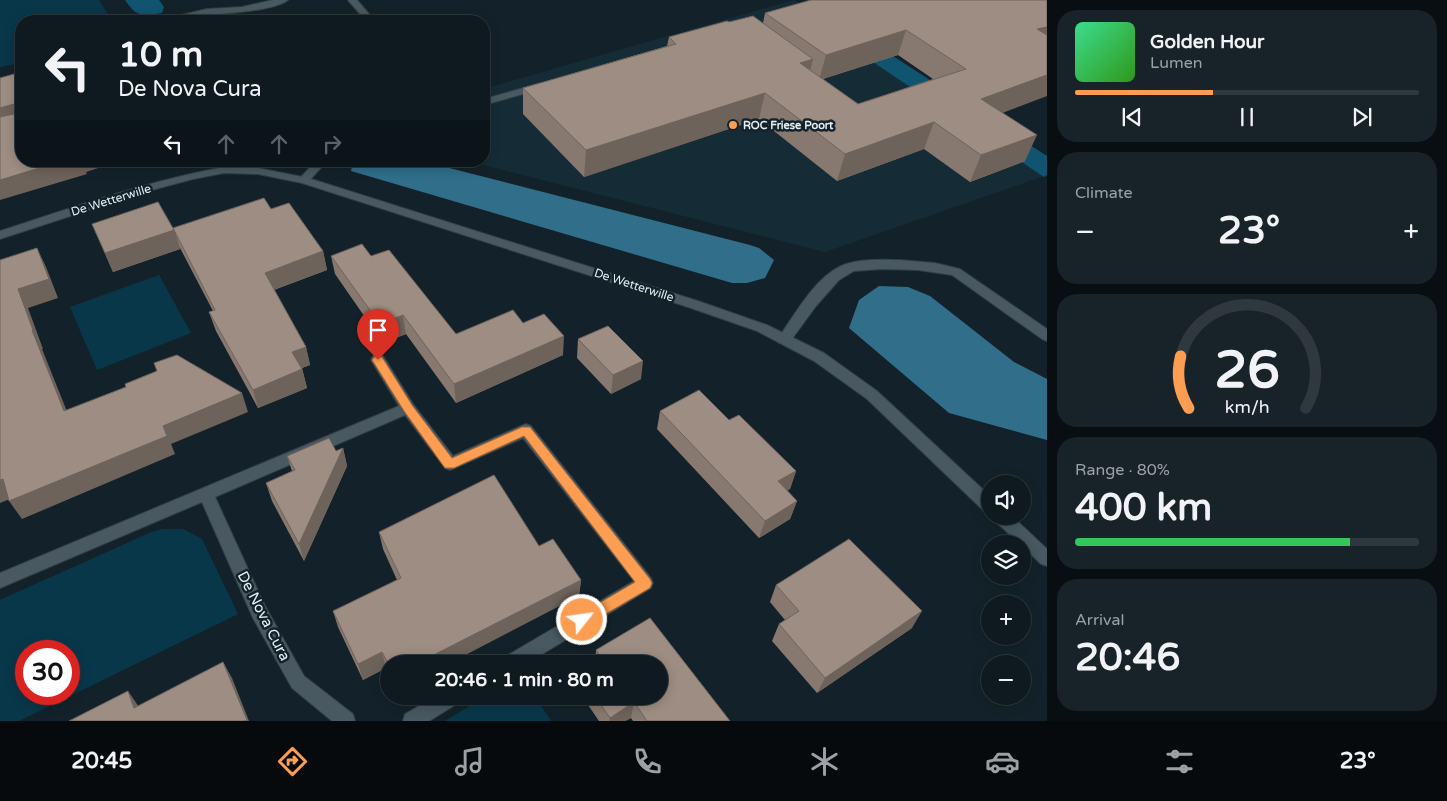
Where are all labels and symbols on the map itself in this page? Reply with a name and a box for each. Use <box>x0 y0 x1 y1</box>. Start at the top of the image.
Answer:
marker: ROC Friese Poort <box>727 119 739 131</box>
place label: ROC Friese Poort <box>743 119 834 132</box>
street label: De Wetterwille <box>69 181 153 219</box>
street label: De Wetterwille <box>592 266 676 305</box>
pin <box>357 309 399 360</box>
street label: De Nova Cura <box>234 568 294 664</box>
position arrow <box>555 593 607 645</box>
speed limit sign: 30 <box>15 640 80 705</box>

